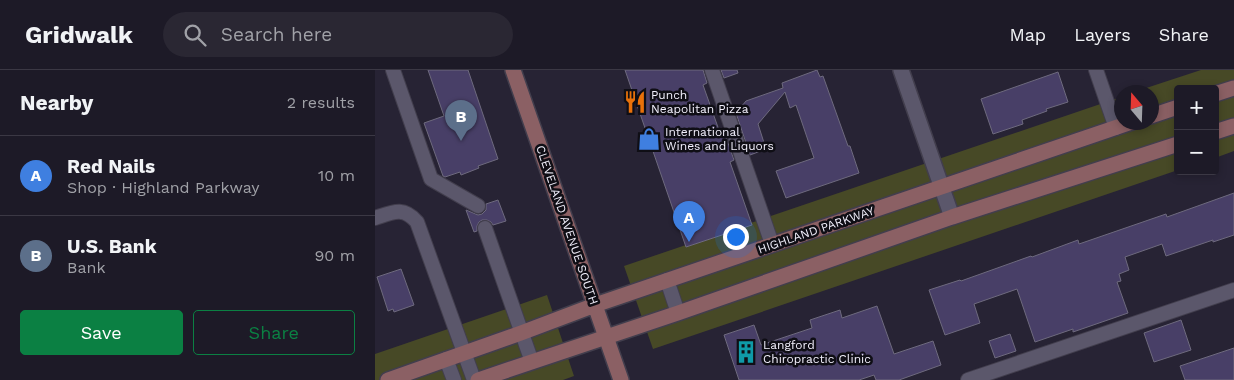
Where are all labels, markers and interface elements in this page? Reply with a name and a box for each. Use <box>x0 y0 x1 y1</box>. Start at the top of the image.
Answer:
search box <box>163 12 513 57</box>
text: Gridwalk <box>25 21 133 49</box>
icon: search <box>181 21 209 49</box>
text: Search here <box>221 23 332 46</box>
text: Map <box>1009 24 1046 45</box>
text: Layers <box>1074 24 1131 45</box>
text: Share <box>1159 24 1209 45</box>
north arrow <box>1114 85 1159 130</box>
map controls <box>1174 85 1219 175</box>
button: + <box>1174 85 1219 130</box>
place label: Punch Neapolitan Pizza <box>651 88 749 116</box>
restaurant icon: Punch Neapolitan Pizza <box>622 89 648 115</box>
text: Nearby <box>20 90 93 115</box>
text: 2 results <box>287 93 355 112</box>
pin: B <box>445 100 477 141</box>
place label: International Wines and Liquors <box>665 125 774 153</box>
shop icon: International Wines and Liquors <box>636 126 662 152</box>
button: − <box>1174 130 1219 175</box>
street label: CLEVELAND AVENUE SOUTH <box>533 143 601 307</box>
text: Red Nails <box>67 155 155 178</box>
text: A <box>31 166 41 185</box>
text: 10 m <box>318 166 355 185</box>
text: Shop · Highland Parkway <box>67 178 260 197</box>
pin: A <box>673 201 705 242</box>
street label: HIGHLAND PARKWAY <box>756 203 876 256</box>
your location <box>723 224 749 250</box>
text: U.S. Bank <box>67 235 156 258</box>
text: B <box>31 246 41 265</box>
text: 90 m <box>314 246 355 265</box>
text: Bank <box>67 258 105 277</box>
button: Save <box>20 310 183 355</box>
button: Share <box>193 310 355 355</box>
place label: Langford Chiropractic Clinic <box>763 338 871 366</box>
building icon: Langford Chiropractic Clinic <box>733 339 759 365</box>

